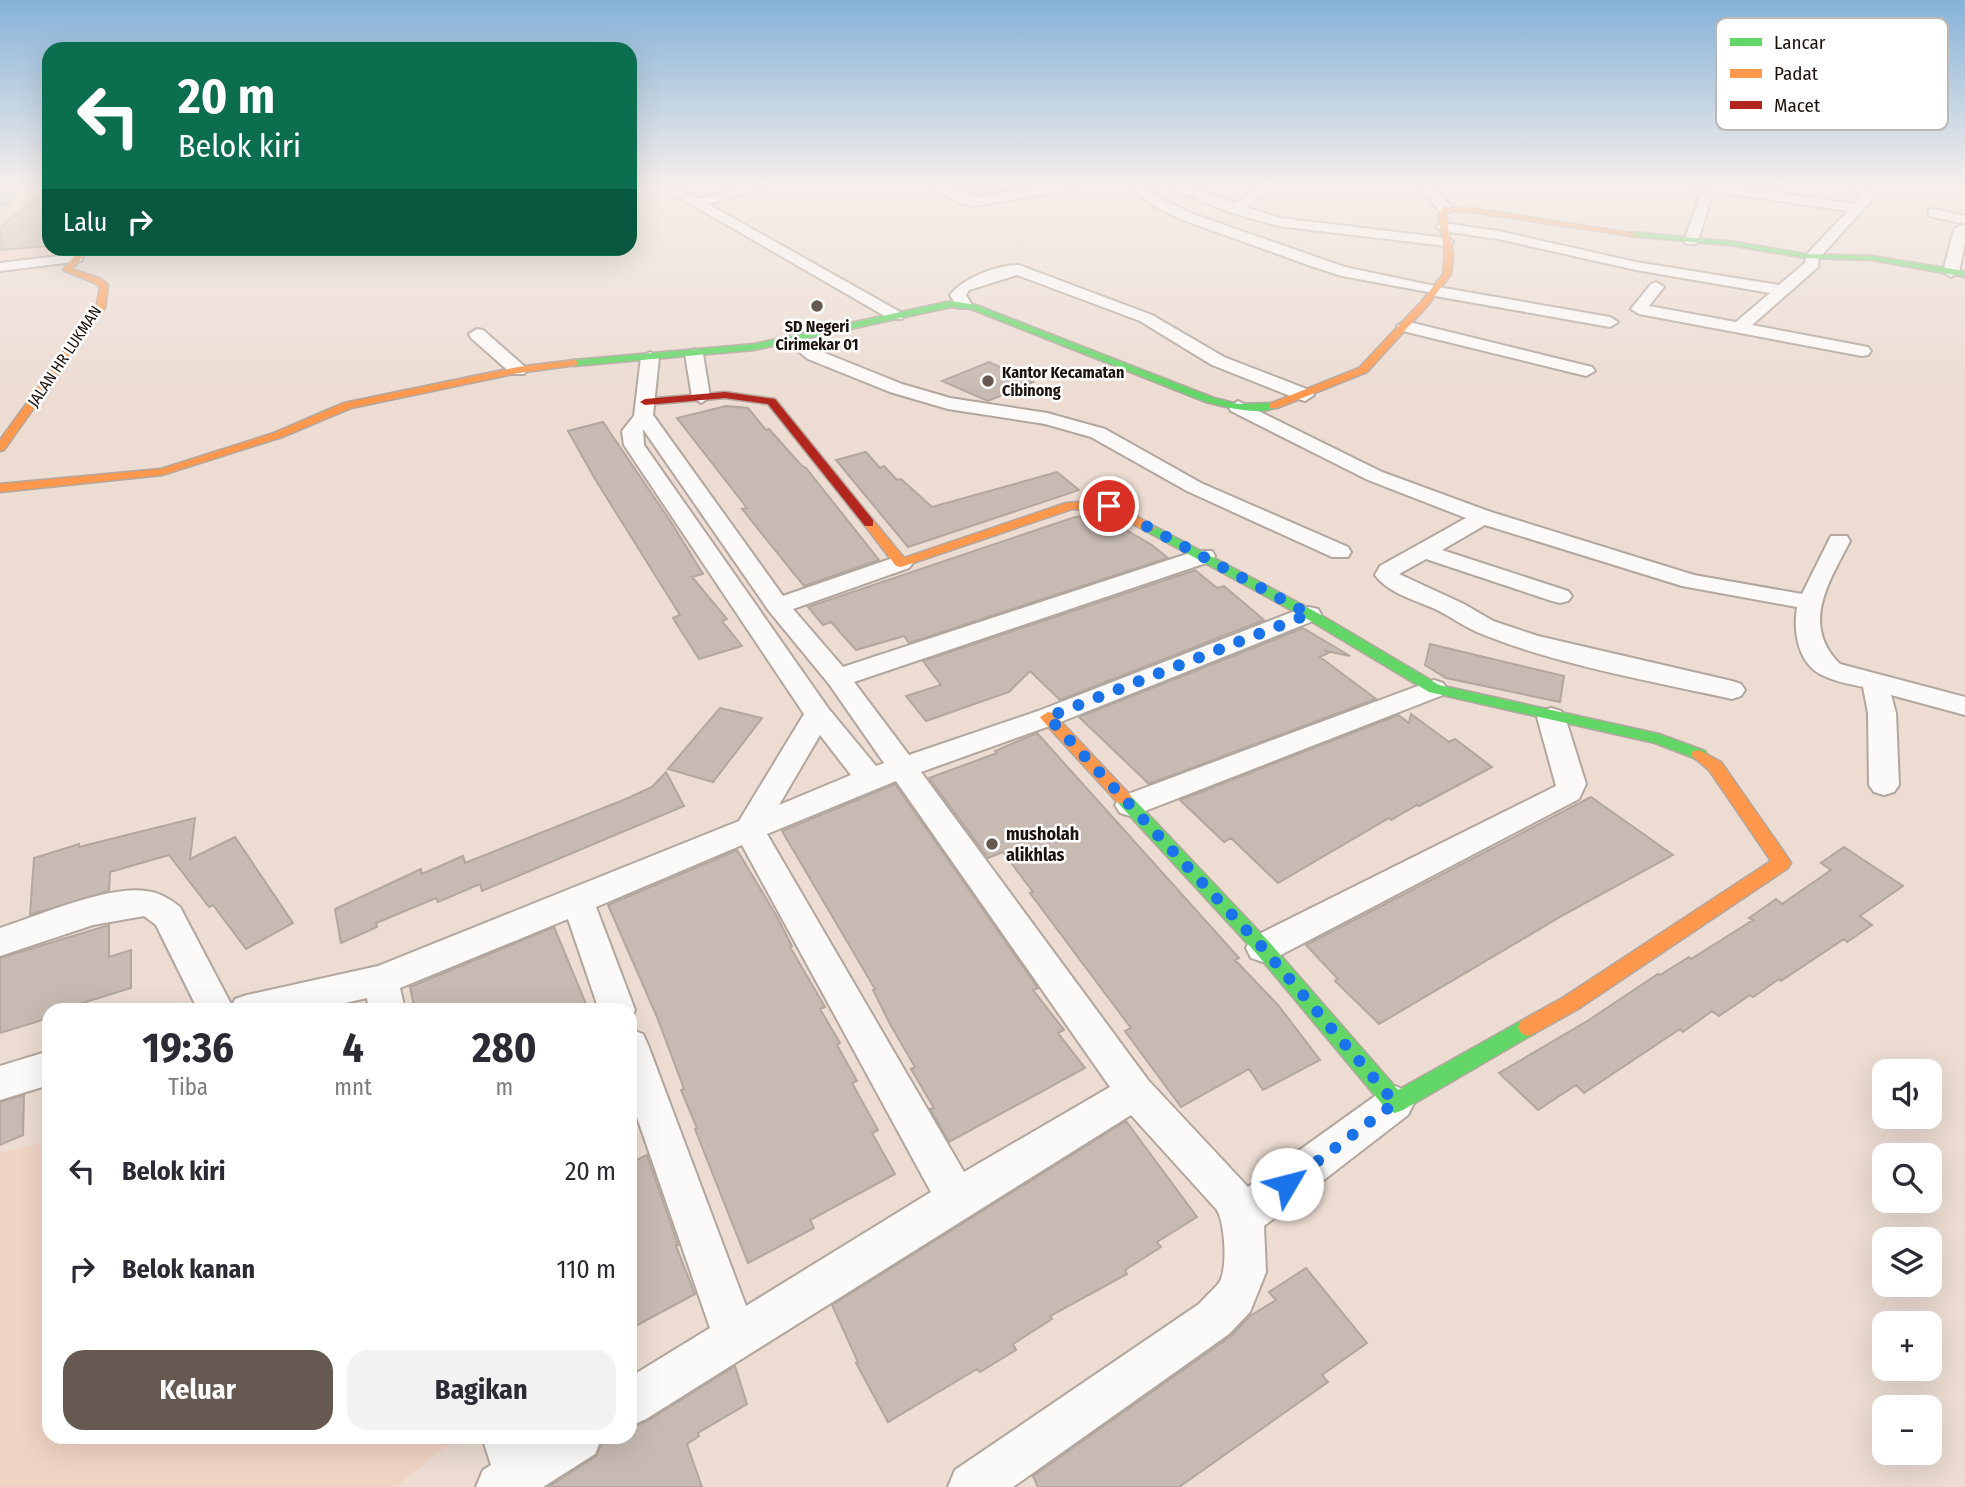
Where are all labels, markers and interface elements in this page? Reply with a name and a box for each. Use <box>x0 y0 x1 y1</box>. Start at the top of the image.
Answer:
legend <box>1716 18 1948 130</box>
text: Lancar <box>1774 31 1826 54</box>
text: Padat <box>1774 62 1819 85</box>
text: 20 m <box>178 67 275 126</box>
icon: left <box>63 70 154 161</box>
text: Macet <box>1774 94 1821 117</box>
text: Belok kiri <box>178 127 301 165</box>
icon: right <box>121 203 159 241</box>
text: Lalu <box>63 207 107 238</box>
marker: SD Negeri Cirimekar 01 <box>809 298 825 314</box>
street label: JALAN HR LUKMAN <box>24 302 105 411</box>
place label: SD Negeri Cirimekar 01 <box>775 317 859 354</box>
place label: Kantor Kecamatan Cibinong <box>1002 363 1124 400</box>
marker: Kantor Kecamatan Cibinong <box>980 373 996 389</box>
pin <box>1079 476 1139 536</box>
icon: arrive <box>1090 487 1128 525</box>
place label: musholah alikhlas <box>1006 823 1079 866</box>
marker: musholah alikhlas <box>984 836 1000 852</box>
text: 19:36 <box>142 1023 234 1073</box>
text: 4 <box>342 1023 364 1073</box>
text: 280 <box>472 1023 537 1073</box>
map controls <box>1872 1059 1942 1465</box>
button: sound <box>1872 1059 1942 1129</box>
text: Tiba <box>168 1073 208 1101</box>
text: mnt <box>334 1073 372 1101</box>
text: m <box>495 1073 513 1101</box>
button: search <box>1872 1143 1942 1213</box>
position arrow <box>1250 1147 1324 1221</box>
icon: left <box>63 1152 101 1190</box>
text: Belok kiri <box>122 1156 225 1187</box>
text: 20 m <box>565 1156 616 1187</box>
button: layers <box>1872 1227 1942 1297</box>
icon: right <box>63 1250 101 1288</box>
text: Belok kanan <box>122 1254 255 1285</box>
text: 110 m <box>556 1254 616 1285</box>
button: + <box>1872 1311 1942 1381</box>
button: Keluar <box>63 1350 333 1430</box>
button: Bagikan <box>347 1350 616 1430</box>
button: − <box>1872 1395 1942 1465</box>

